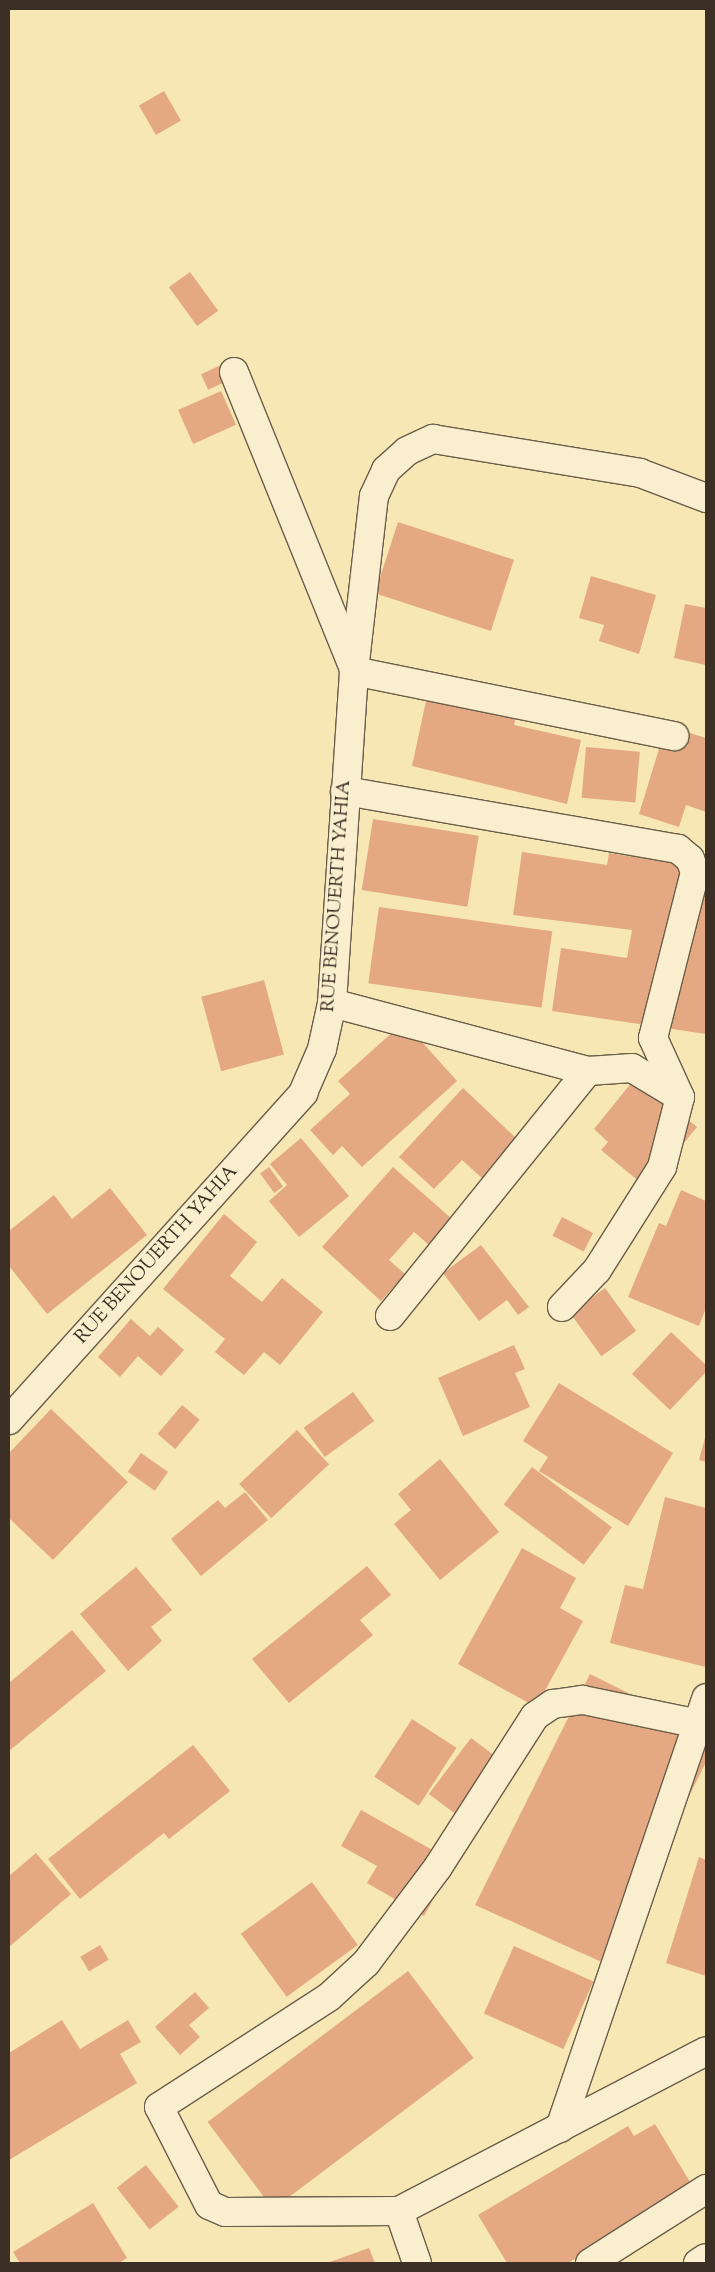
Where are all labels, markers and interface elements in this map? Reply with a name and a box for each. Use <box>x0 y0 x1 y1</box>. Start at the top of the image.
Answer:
street label: RUE BENOUERTH YAHIA <box>318 779 356 1013</box>
street label: RUE BENOUERTH YAHIA <box>71 1161 243 1349</box>

